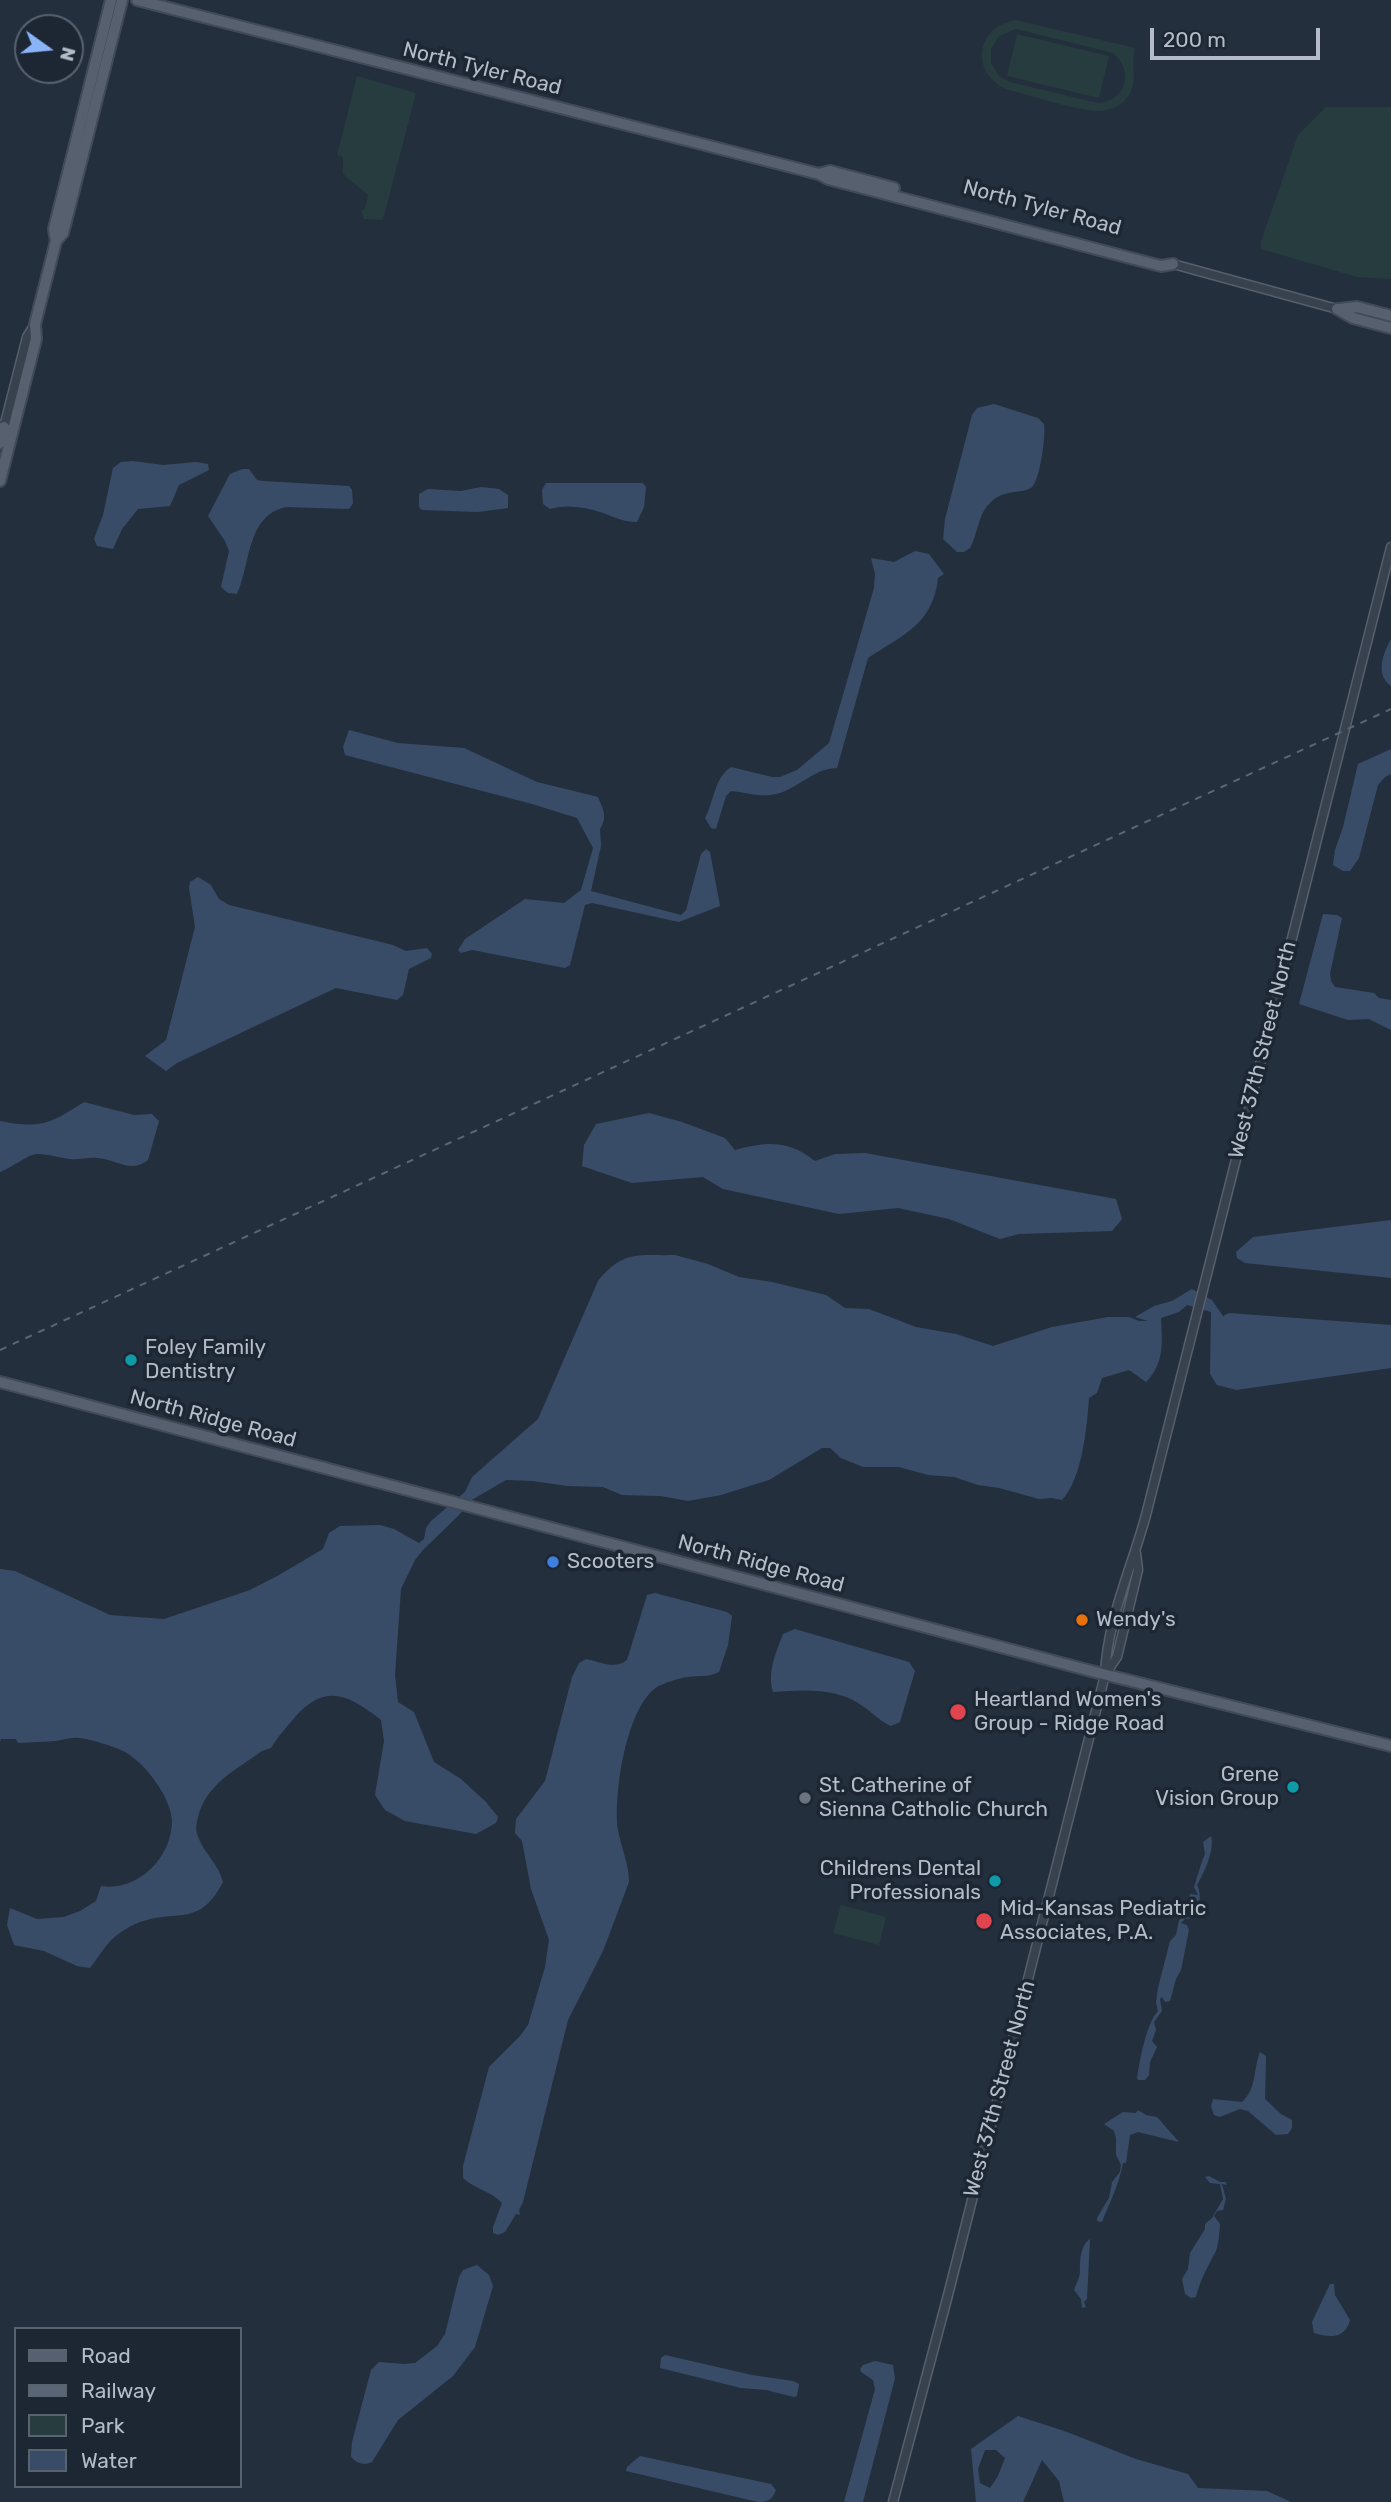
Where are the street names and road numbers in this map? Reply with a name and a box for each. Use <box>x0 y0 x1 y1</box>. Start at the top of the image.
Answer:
street label: North Tyler Road <box>400 37 564 101</box>
street label: North Tyler Road <box>960 175 1124 241</box>
street label: West 37th Street North <box>1224 939 1302 1161</box>
street label: North Ridge Road <box>127 1385 299 1453</box>
street label: North Ridge Road <box>675 1530 847 1598</box>
street label: West 37th Street North <box>959 1978 1041 2200</box>

